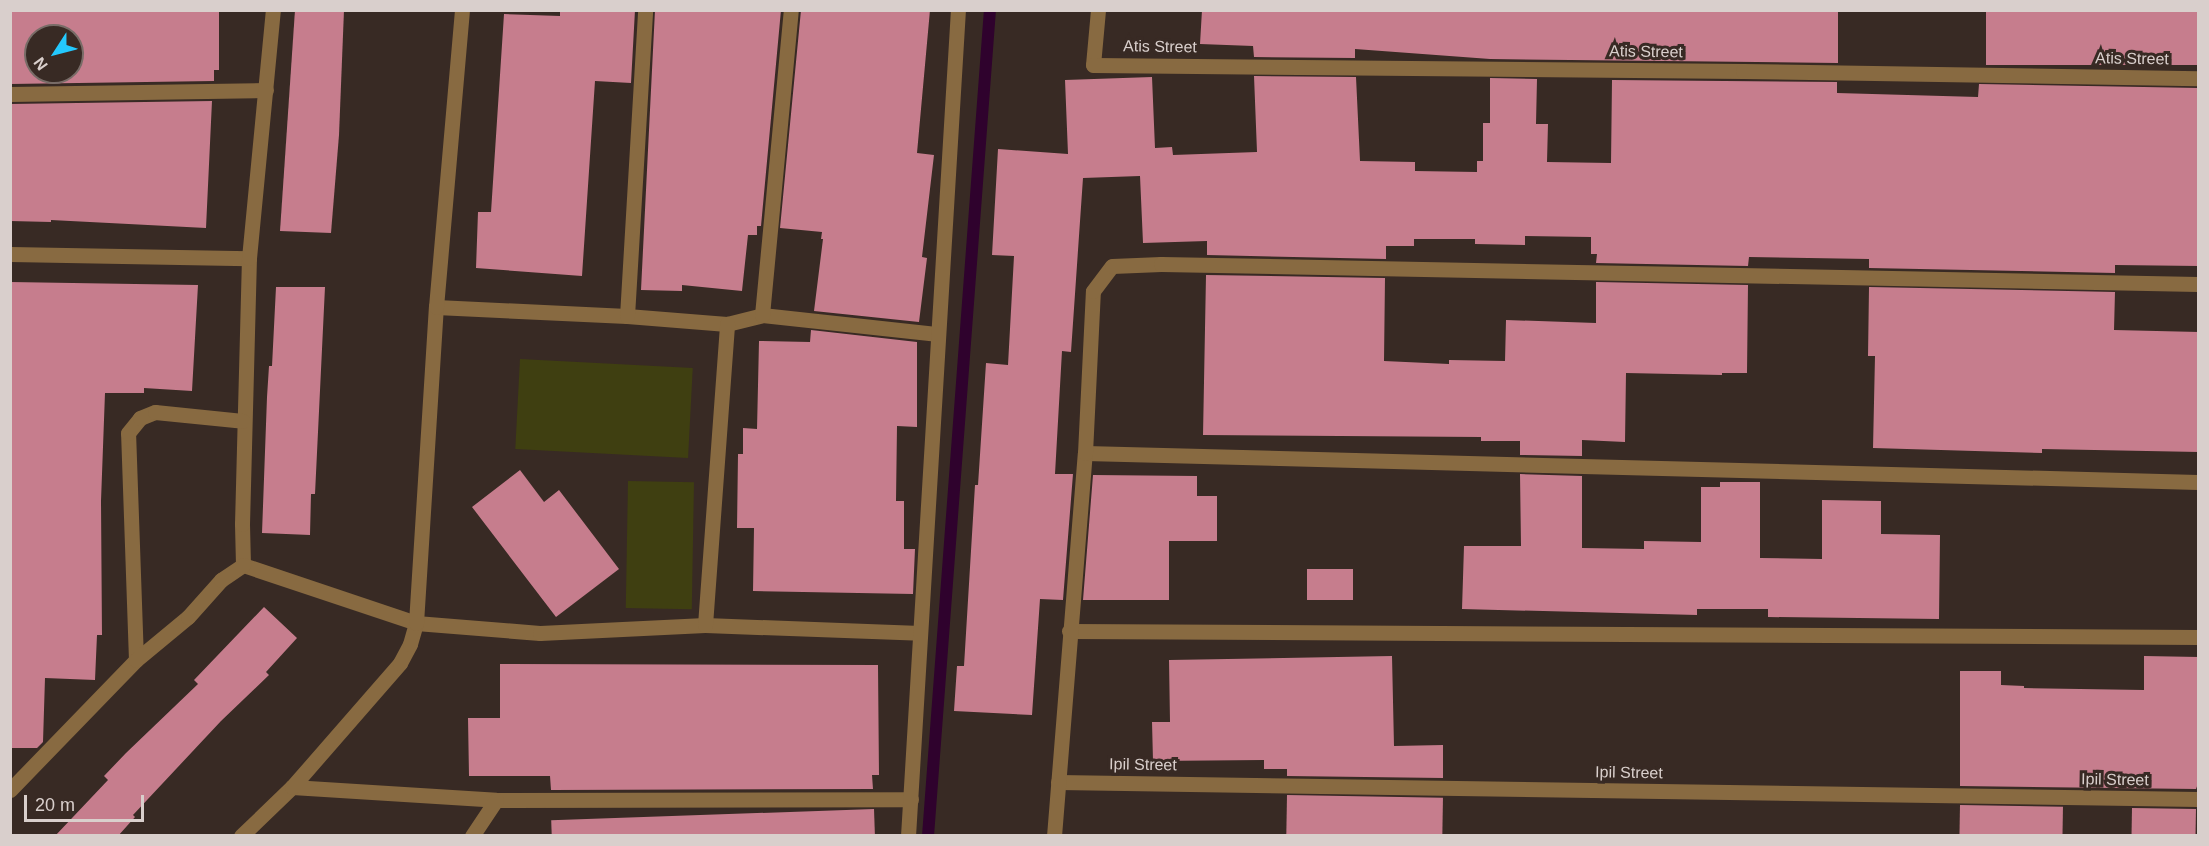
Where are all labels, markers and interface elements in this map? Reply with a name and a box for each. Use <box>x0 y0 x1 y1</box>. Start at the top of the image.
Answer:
north arrow <box>24 24 84 84</box>
street label: Atis Street <box>1123 37 1197 57</box>
street label: Atis Street <box>1609 42 1683 62</box>
street label: Atis Street <box>2095 49 2169 69</box>
text: N <box>30 54 51 73</box>
street label: Ipil Street <box>1109 755 1177 775</box>
street label: Ipil Street <box>1595 763 1663 783</box>
street label: Ipil Street <box>2081 770 2149 790</box>
scale bar <box>27 783 147 821</box>
text: 20 m <box>35 795 75 815</box>

